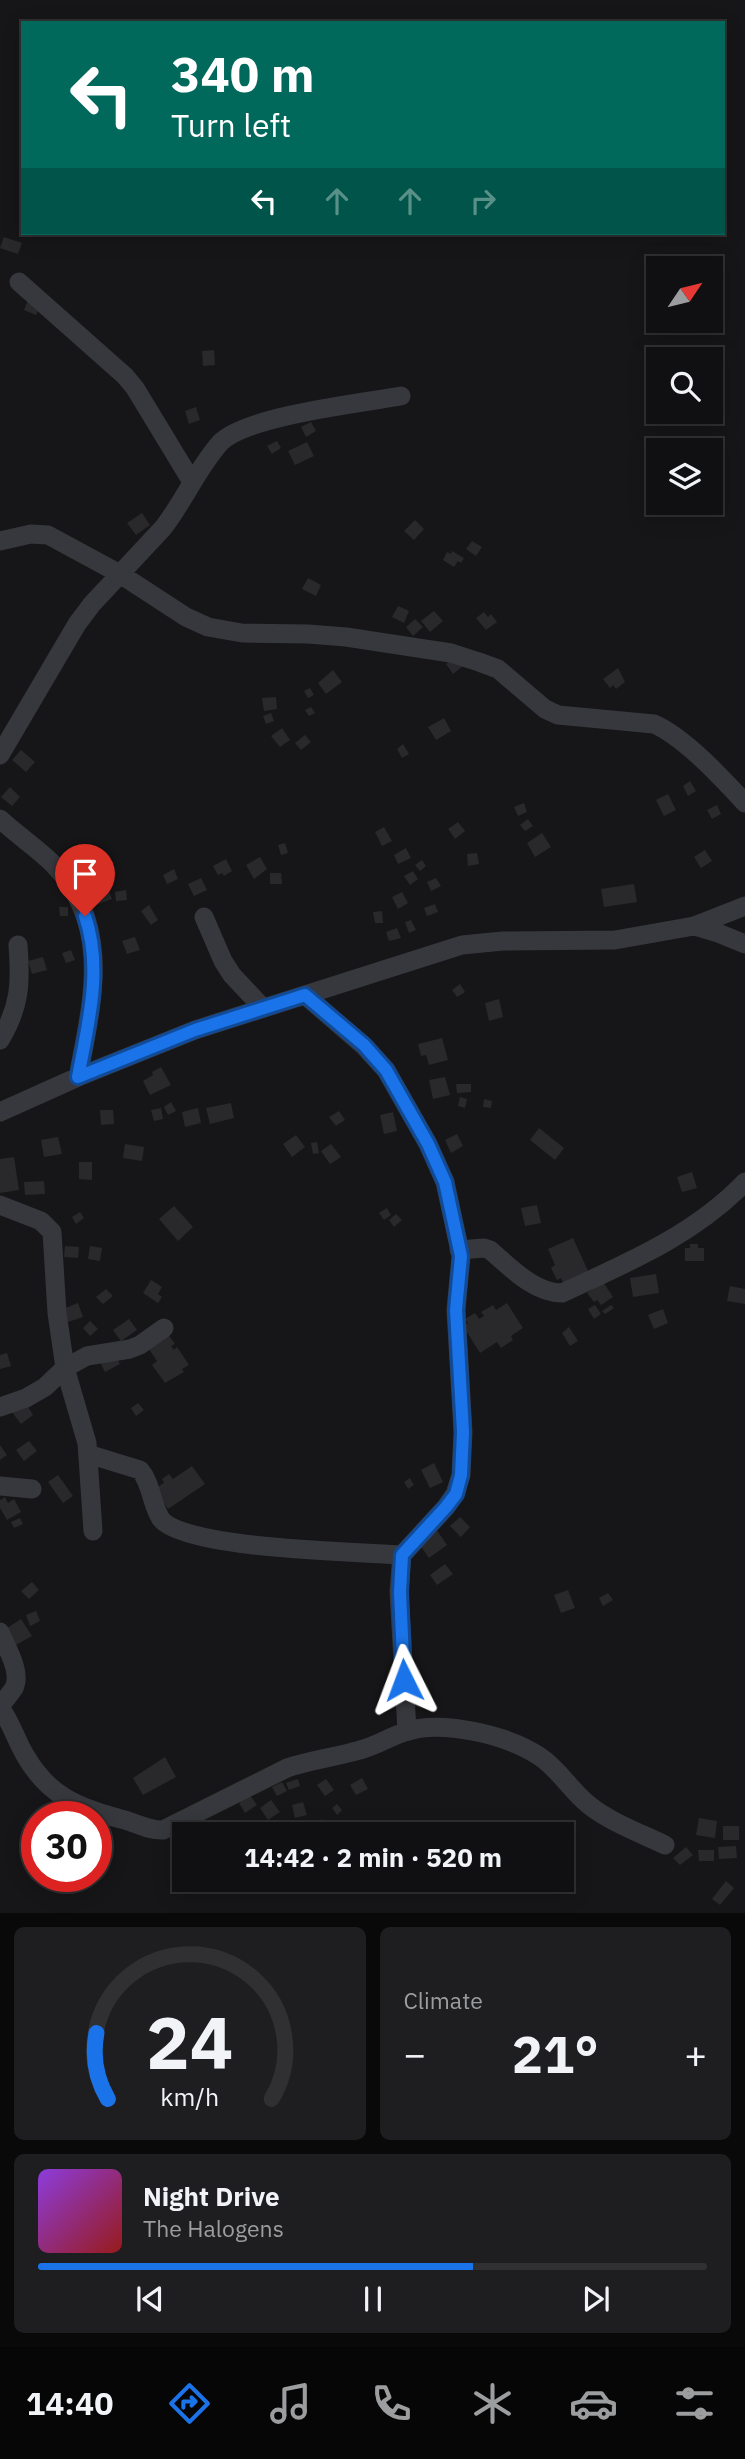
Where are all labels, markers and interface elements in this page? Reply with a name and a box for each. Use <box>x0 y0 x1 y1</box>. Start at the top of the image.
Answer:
text: 340 m <box>171 42 315 105</box>
icon: left <box>56 49 147 140</box>
text: Turn left <box>171 104 291 146</box>
icon: left <box>245 182 283 220</box>
icon: ahead <box>318 182 356 220</box>
icon: ahead <box>391 182 429 220</box>
icon: right <box>464 182 502 220</box>
north arrow <box>646 256 723 332</box>
map controls <box>646 256 723 515</box>
button: search <box>646 347 723 424</box>
button: layers <box>646 438 723 515</box>
pin <box>55 844 115 916</box>
icon: arrive <box>66 855 104 893</box>
position arrow <box>367 1643 441 1717</box>
speed limit sign: 30 <box>21 1801 112 1892</box>
text: 14:42 · 2 min · 520 m <box>244 1840 502 1874</box>
text: Climate <box>404 1985 483 2015</box>
text: 24 <box>146 1995 233 2090</box>
text: 21° <box>512 2020 599 2087</box>
text: − <box>404 2029 426 2078</box>
text: + <box>684 2029 707 2078</box>
text: km/h <box>160 2080 219 2113</box>
text: Night Drive <box>143 2179 280 2213</box>
text: The Halogens <box>143 2213 284 2243</box>
icon: previous <box>131 2280 169 2318</box>
icon: pause <box>354 2280 392 2318</box>
icon: next <box>577 2280 615 2318</box>
icon: directions <box>165 2379 214 2428</box>
icon: music <box>266 2379 315 2428</box>
icon: phone <box>367 2379 416 2428</box>
icon: climate <box>468 2379 517 2428</box>
icon: car <box>569 2379 618 2428</box>
icon: filters <box>670 2379 719 2428</box>
text: 14:40 <box>26 2382 113 2424</box>

